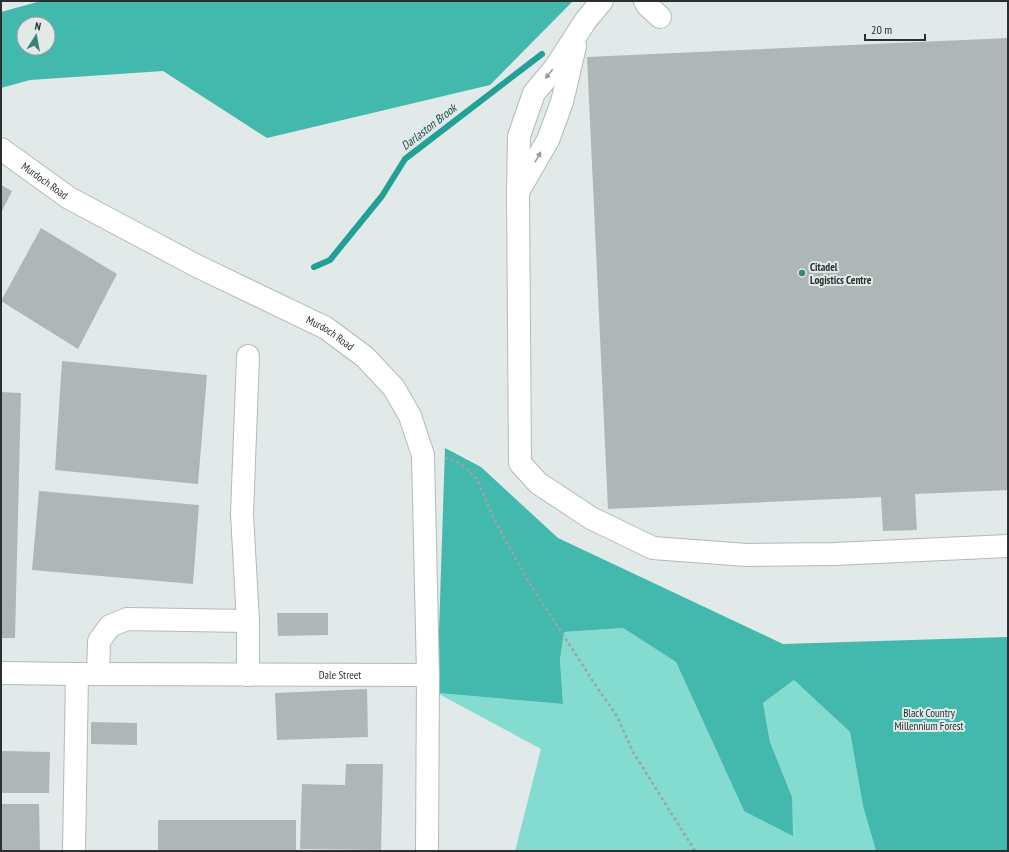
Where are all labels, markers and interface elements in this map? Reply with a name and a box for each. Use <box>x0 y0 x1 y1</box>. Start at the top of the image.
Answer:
north arrow <box>16 16 56 56</box>
scale bar <box>865 16 925 42</box>
text: N <box>34 19 42 34</box>
text: 20 m <box>871 22 892 37</box>
one-way arrow <box>545 69 554 80</box>
water label: Darlaston Brook <box>398 99 460 153</box>
one-way arrow <box>534 151 541 163</box>
street label: Murdoch Road <box>19 159 71 202</box>
place label: Citadel Logistics Centre <box>810 260 872 287</box>
marker: Citadel Logistics Centre <box>797 268 807 278</box>
street label: Murdoch Road <box>304 313 357 354</box>
street label: Dale Street <box>319 668 361 682</box>
park label: Black Country Millennium Forest <box>895 706 963 733</box>

